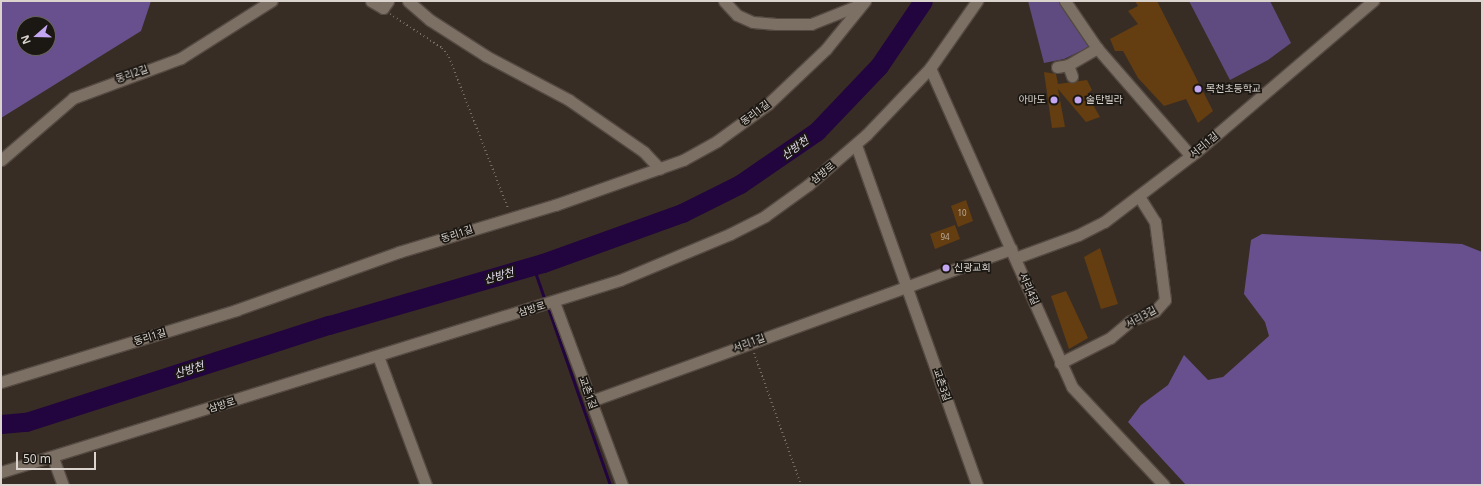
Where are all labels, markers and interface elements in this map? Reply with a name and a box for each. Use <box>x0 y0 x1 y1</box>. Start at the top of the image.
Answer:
north arrow <box>16 16 56 56</box>
text: N <box>17 33 34 47</box>
street label: 동리2길 <box>114 63 150 85</box>
place label: 목천초등학교 <box>1206 83 1261 95</box>
marker: 목천초등학교 <box>1193 84 1203 94</box>
place label: 아마도 <box>1018 94 1046 106</box>
place label: 술탄빌라 <box>1086 94 1123 106</box>
marker: 아마도 <box>1049 95 1059 105</box>
marker: 술탄빌라 <box>1073 95 1083 105</box>
street label: 동리1길 <box>738 98 772 128</box>
street label: 서리1길 <box>1187 130 1221 160</box>
water label: 산방천 <box>779 134 811 162</box>
street label: 삼방로 <box>808 160 838 186</box>
house number: 10 <box>957 208 967 218</box>
street label: 동리1길 <box>439 223 475 245</box>
house number: 94 <box>940 232 950 242</box>
place label: 신광교회 <box>954 262 991 274</box>
marker: 신광교회 <box>941 263 951 273</box>
water label: 산방천 <box>483 265 515 287</box>
street label: 서리4길 <box>1017 271 1041 307</box>
street label: 삼방로 <box>517 299 547 319</box>
street label: 서리3길 <box>1124 304 1158 330</box>
street label: 동리1길 <box>132 326 168 348</box>
street label: 서리1길 <box>731 332 767 354</box>
water label: 산방천 <box>173 359 205 381</box>
street label: 교촌3길 <box>931 367 953 403</box>
street label: 교촌1길 <box>577 375 599 411</box>
street label: 삼방로 <box>207 395 237 415</box>
scale bar <box>18 444 98 470</box>
text: 50 m <box>23 450 51 467</box>

